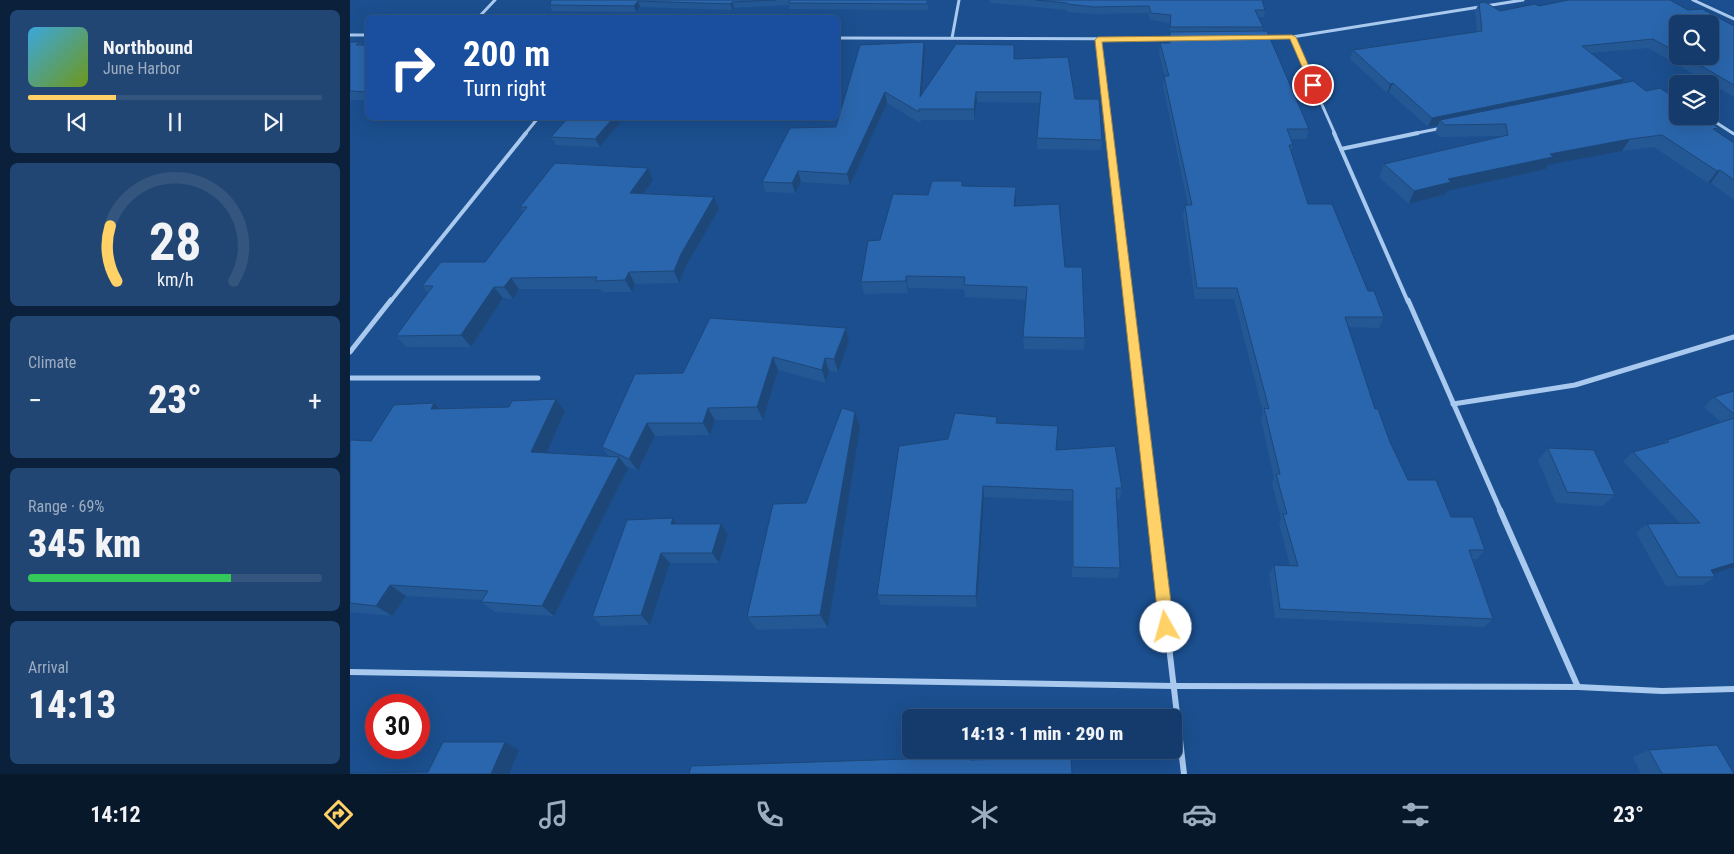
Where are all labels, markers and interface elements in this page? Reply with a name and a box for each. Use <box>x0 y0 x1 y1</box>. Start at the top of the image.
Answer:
map controls <box>1669 15 1719 125</box>
button: search <box>1669 15 1719 65</box>
text: 200 m <box>463 34 550 75</box>
icon: right <box>380 35 445 100</box>
text: Northbound <box>103 36 193 59</box>
text: June Harbor <box>103 59 181 78</box>
pin <box>1292 64 1334 106</box>
icon: arrive <box>1299 71 1327 99</box>
button: layers <box>1669 75 1719 125</box>
text: Turn right <box>463 76 546 101</box>
icon: previous <box>63 108 91 136</box>
icon: pause <box>161 108 189 136</box>
icon: next <box>259 108 287 136</box>
text: 28 <box>149 212 201 273</box>
text: km/h <box>157 269 193 290</box>
text: Climate <box>28 353 76 372</box>
text: 23° <box>148 378 202 422</box>
text: − <box>28 384 42 417</box>
text: + <box>308 384 322 417</box>
text: Range · 69% <box>28 497 104 516</box>
text: 345 km <box>28 522 141 566</box>
position arrow <box>1139 600 1191 652</box>
text: Arrival <box>28 658 69 677</box>
text: 14:13 <box>28 683 116 727</box>
speed limit sign: 30 <box>365 694 430 759</box>
text: 14:13 · 1 min · 290 m <box>961 722 1123 745</box>
icon: directions <box>321 797 356 832</box>
icon: music <box>536 797 571 832</box>
icon: phone <box>752 797 787 832</box>
icon: climate <box>967 797 1002 832</box>
icon: car <box>1182 797 1217 832</box>
icon: filters <box>1398 797 1433 832</box>
text: 14:12 <box>90 802 141 827</box>
text: 23° <box>1613 802 1644 827</box>

